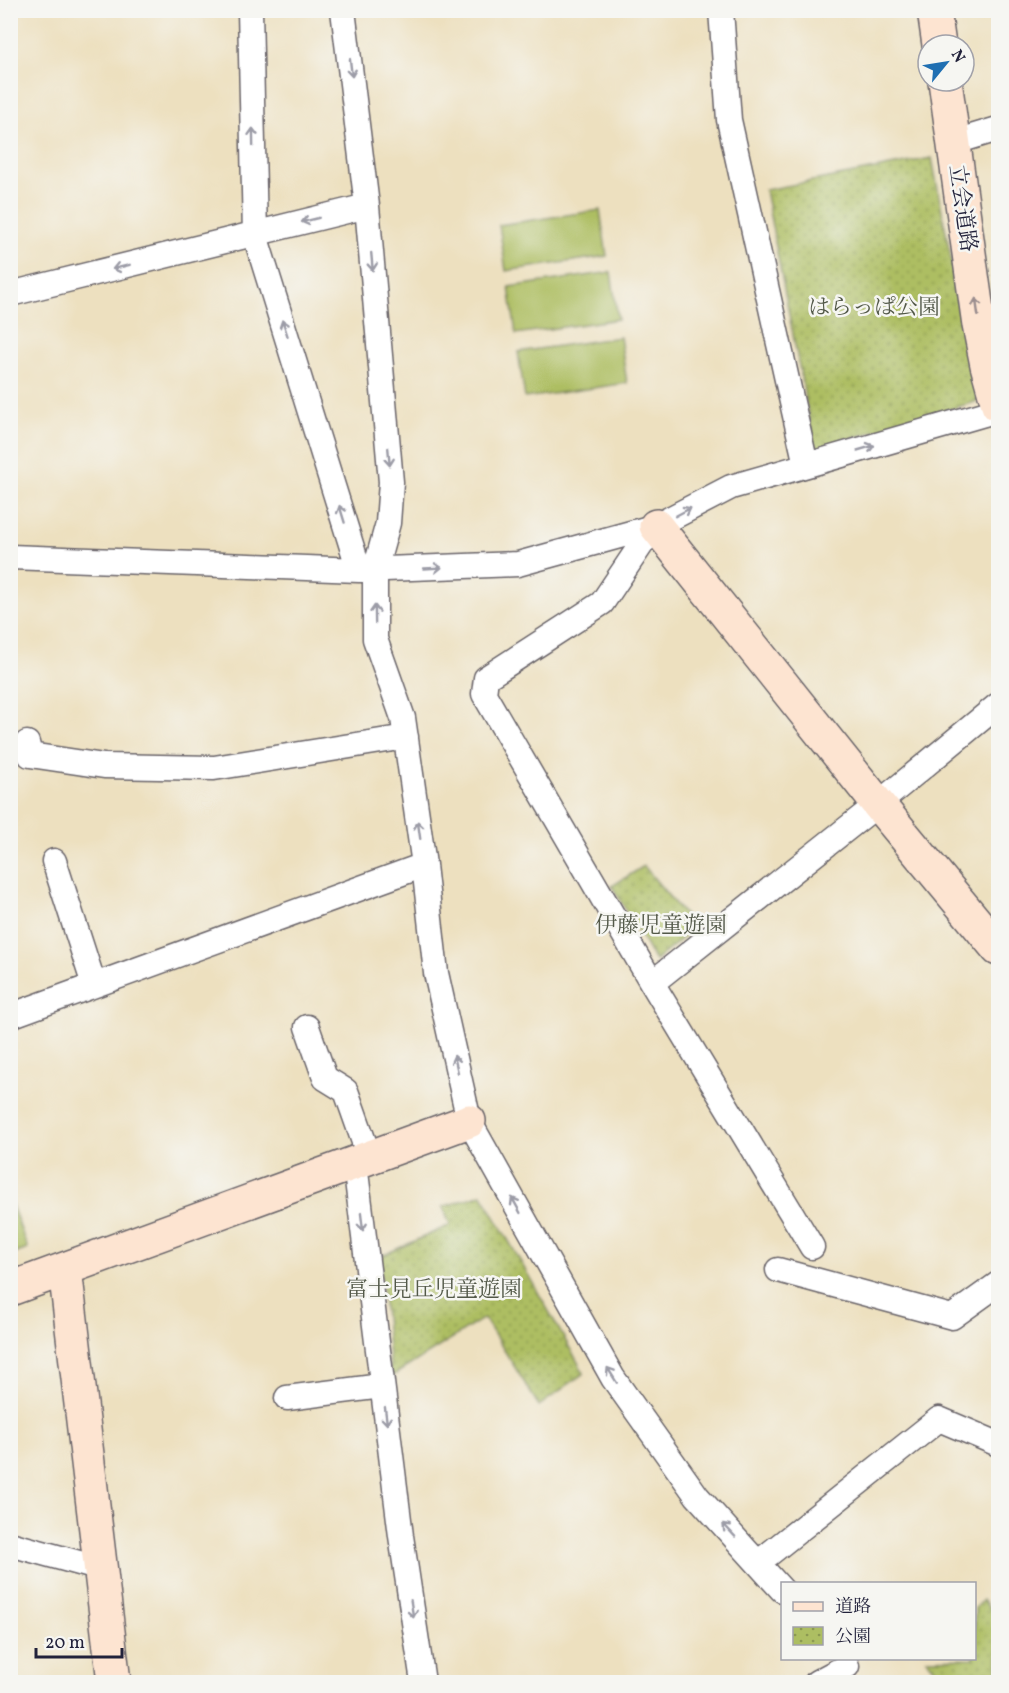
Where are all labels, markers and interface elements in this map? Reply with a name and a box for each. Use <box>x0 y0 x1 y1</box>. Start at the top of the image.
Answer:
north arrow <box>916 33 976 93</box>
text: N <box>945 46 970 67</box>
one-way arrow <box>345 58 356 78</box>
one-way arrow <box>247 128 259 148</box>
street label: 立会道路 <box>940 163 983 254</box>
one-way arrow <box>301 215 320 227</box>
one-way arrow <box>367 252 378 272</box>
one-way arrow <box>112 262 131 274</box>
park label: はらっぱ公園 <box>808 293 940 324</box>
one-way arrow <box>971 298 982 318</box>
one-way arrow <box>278 319 289 338</box>
one-way arrow <box>856 442 875 453</box>
one-way arrow <box>384 446 395 466</box>
one-way arrow <box>336 505 347 524</box>
one-way arrow <box>673 506 691 518</box>
one-way arrow <box>423 562 443 573</box>
one-way arrow <box>369 604 381 624</box>
one-way arrow <box>414 821 425 841</box>
park label: 伊藤児童遊園 <box>595 911 727 942</box>
one-way arrow <box>450 1055 462 1074</box>
one-way arrow <box>510 1197 521 1215</box>
one-way arrow <box>357 1212 368 1232</box>
park label: 富士見丘児童遊園 <box>346 1275 522 1306</box>
one-way arrow <box>606 1367 618 1384</box>
one-way arrow <box>381 1405 392 1425</box>
one-way arrow <box>722 1523 737 1538</box>
legend <box>781 1582 976 1660</box>
text: 道路 <box>835 1595 871 1620</box>
one-way arrow <box>406 1599 417 1618</box>
scale bar <box>36 1621 122 1659</box>
text: 公園 <box>835 1625 871 1650</box>
text: 20 m <box>45 1631 85 1656</box>

